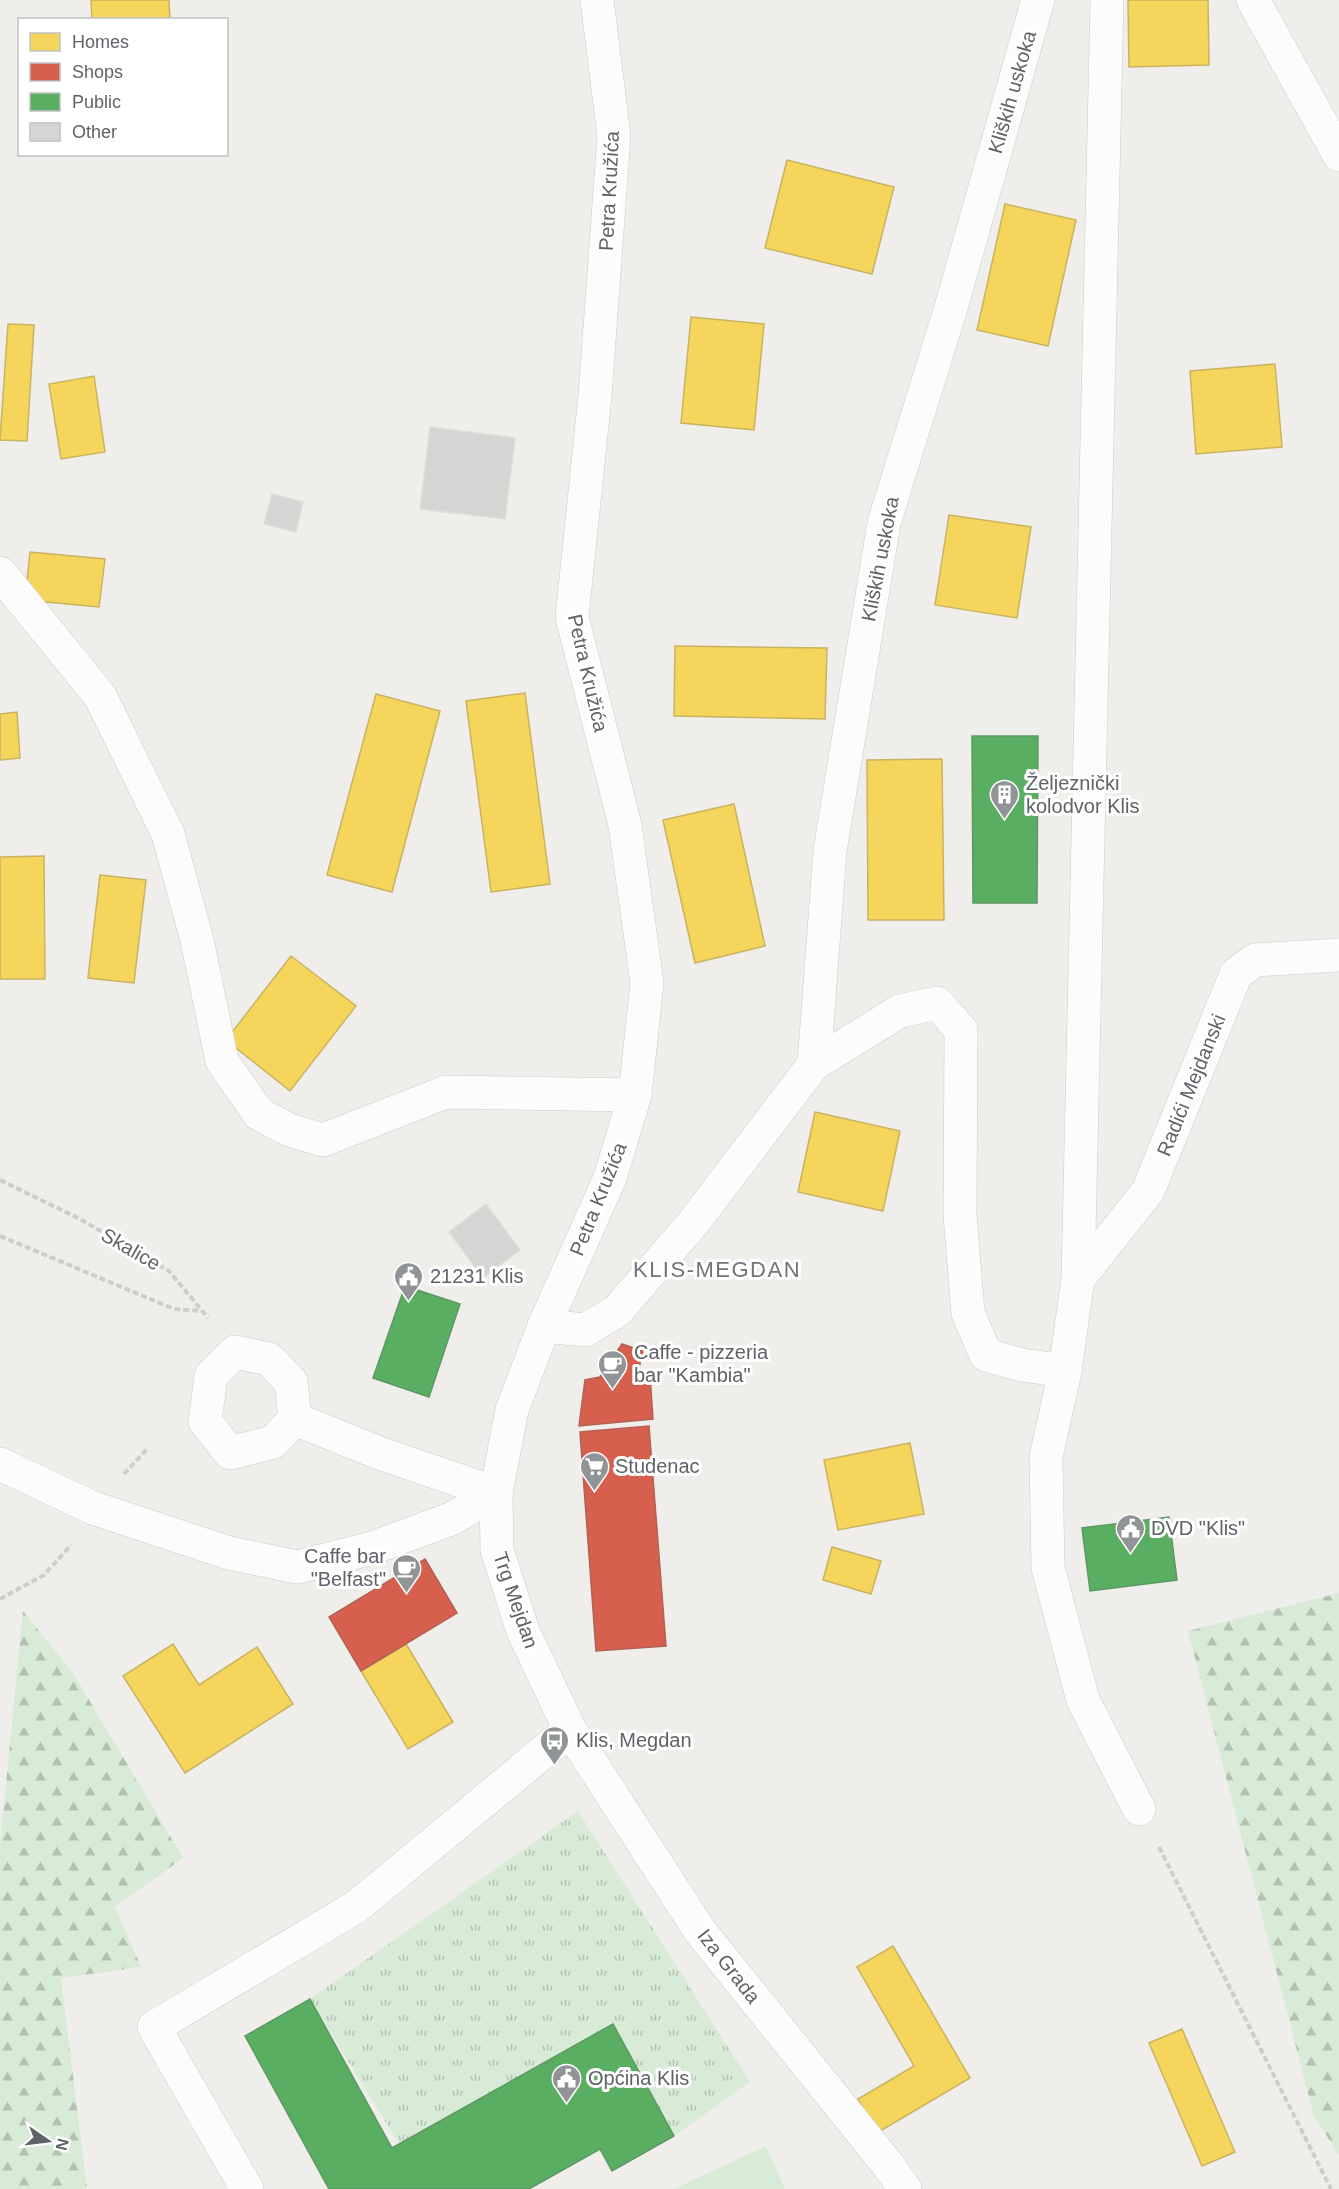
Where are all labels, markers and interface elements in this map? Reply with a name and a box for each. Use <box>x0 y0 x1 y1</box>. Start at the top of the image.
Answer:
legend <box>18 18 228 156</box>
street label: Kliških uskoka <box>984 27 1040 156</box>
text: Homes <box>72 32 129 52</box>
text: Shops <box>72 62 123 82</box>
text: Public <box>72 92 121 112</box>
text: Other <box>72 122 117 142</box>
street label: Petra Kružića <box>595 130 623 252</box>
street label: Kliških uskoka <box>857 494 903 623</box>
street label: Petra Kružića <box>564 612 612 735</box>
place label: Željeznički kolodvor Klis <box>1026 772 1139 817</box>
building icon: Željeznički kolodvor Klis <box>989 778 1021 820</box>
street label: Radići Mejdanski <box>1152 1011 1230 1159</box>
street label: Petra Kružića <box>565 1138 631 1259</box>
street label: Skalice <box>98 1223 164 1275</box>
district label: KLIS-MEGDAN <box>633 1257 801 1282</box>
public building icon: 21231 Klis <box>393 1260 425 1302</box>
place label: 21231 Klis <box>430 1265 523 1287</box>
place label: Caffe - pizzeria bar "Kambia" <box>634 1341 769 1386</box>
cafe icon: Caffe - pizzeria bar "Kambia" <box>597 1348 629 1390</box>
supermarket icon: Studenac <box>578 1450 610 1492</box>
place label: Studenac <box>615 1455 700 1477</box>
public building icon: DVD "Klis" <box>1114 1512 1146 1554</box>
place label: DVD "Klis" <box>1151 1517 1245 1539</box>
place label: Caffe bar "Belfast" <box>304 1545 386 1590</box>
street label: Trg Mejdan <box>489 1549 543 1651</box>
cafe icon: Caffe bar "Belfast" <box>391 1552 423 1594</box>
bus stop icon: Klis, Megdan <box>539 1724 571 1766</box>
place label: Klis, Megdan <box>576 1729 692 1751</box>
street label: Iza Grada <box>693 1925 765 2008</box>
public building icon: Općina Klis <box>551 2062 583 2104</box>
place label: Općina Klis <box>588 2067 689 2089</box>
north arrow <box>18 2111 78 2171</box>
text: N <box>52 2137 72 2152</box>

